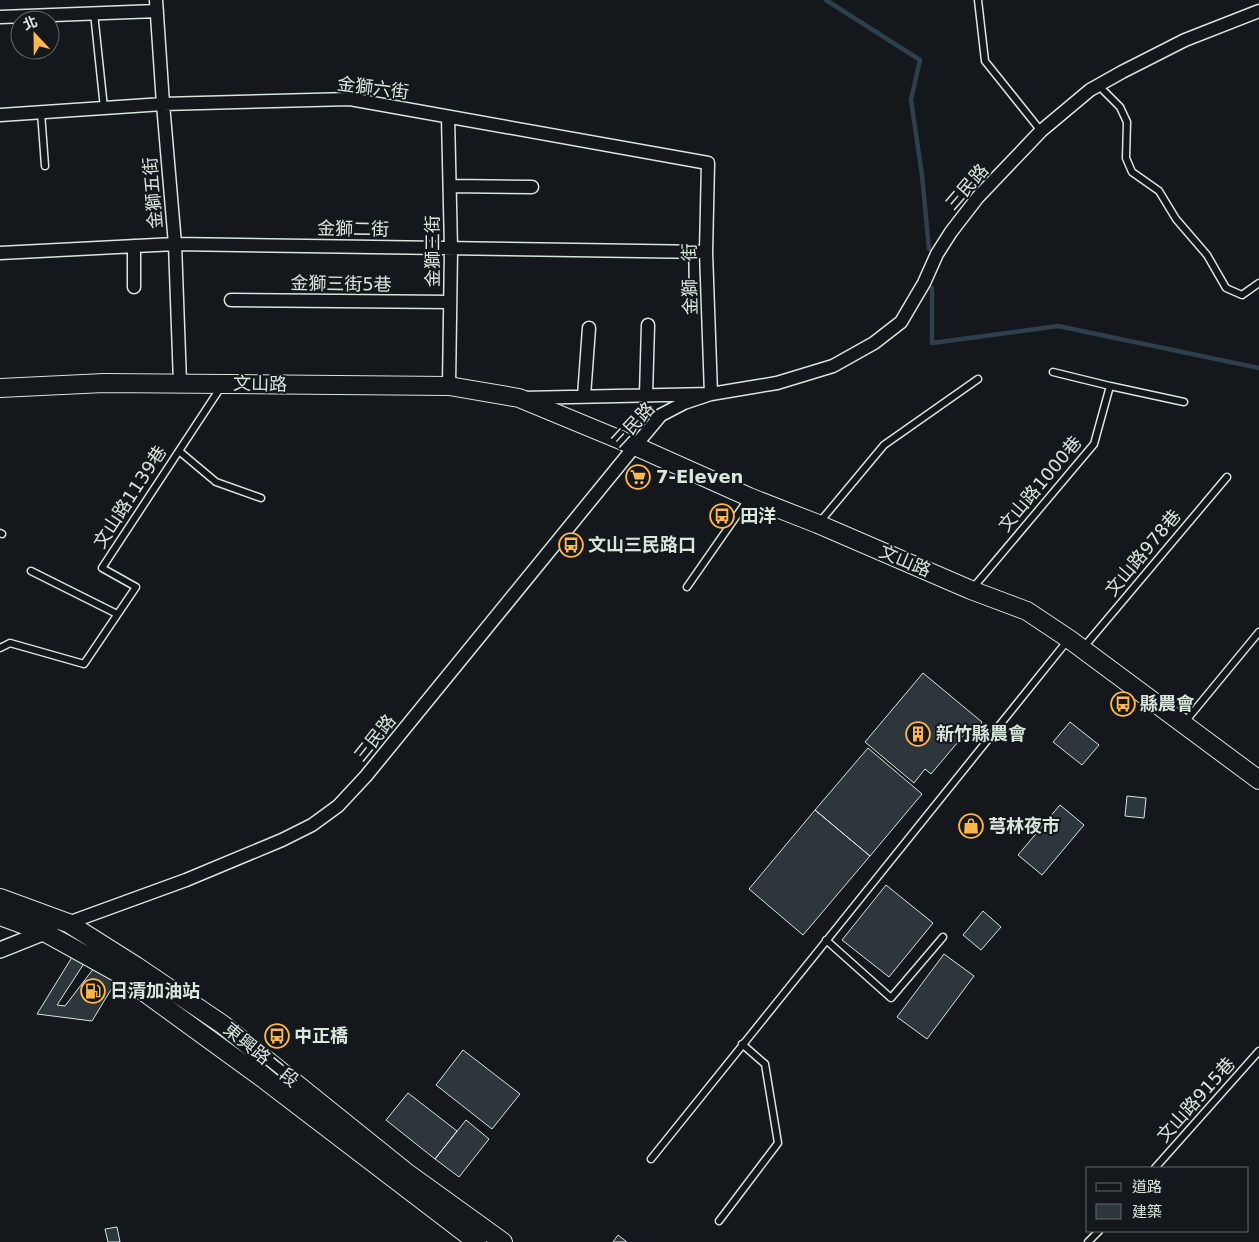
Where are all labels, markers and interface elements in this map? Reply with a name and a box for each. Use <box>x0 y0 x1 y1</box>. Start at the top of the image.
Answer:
north arrow <box>10 10 60 60</box>
text: 北 <box>21 13 40 33</box>
street label: 金獅六街 <box>336 73 410 102</box>
street label: 金獅五街 <box>139 156 166 230</box>
street label: 三民路 <box>941 159 992 214</box>
street label: 金獅三街 <box>422 215 443 287</box>
street label: 金獅二街 <box>317 217 389 240</box>
street label: 金獅一街 <box>678 243 701 315</box>
street label: 金獅三街5巷 <box>290 272 392 295</box>
street label: 文山路 <box>233 373 287 394</box>
street label: 三民路 <box>607 398 659 452</box>
street label: 文山路1000巷 <box>994 432 1086 536</box>
street label: 文山路1139巷 <box>89 442 170 552</box>
supermarket icon: 7-Eleven <box>625 464 651 490</box>
place label: 7-Eleven <box>656 466 743 487</box>
bus stop icon: 田洋 <box>709 503 735 529</box>
place label: 田洋 <box>740 505 776 526</box>
street label: 文山路978巷 <box>1100 505 1185 600</box>
bus stop icon: 文山三民路口 <box>558 532 584 558</box>
place label: 文山三民路口 <box>588 534 696 555</box>
street label: 文山路 <box>876 540 934 581</box>
bus stop icon: 縣農會 <box>1110 691 1136 717</box>
place label: 縣農會 <box>1140 693 1195 714</box>
street label: 三民路 <box>349 710 400 765</box>
building icon: 新竹縣農會 <box>905 721 931 747</box>
place label: 新竹縣農會 <box>936 723 1027 744</box>
shop icon: 芎林夜市 <box>958 813 984 839</box>
place label: 芎林夜市 <box>988 815 1060 836</box>
fuel station icon: 日清加油站 <box>80 978 106 1004</box>
place label: 日清加油站 <box>110 980 200 1001</box>
street label: 東興路二段 <box>220 1018 303 1091</box>
bus stop icon: 中正橋 <box>264 1023 290 1049</box>
place label: 中正橋 <box>294 1025 348 1046</box>
street label: 文山路915巷 <box>1152 1053 1239 1146</box>
legend <box>1086 1167 1249 1232</box>
text: 道路 <box>1132 1178 1162 1196</box>
text: 建築 <box>1132 1203 1162 1221</box>

